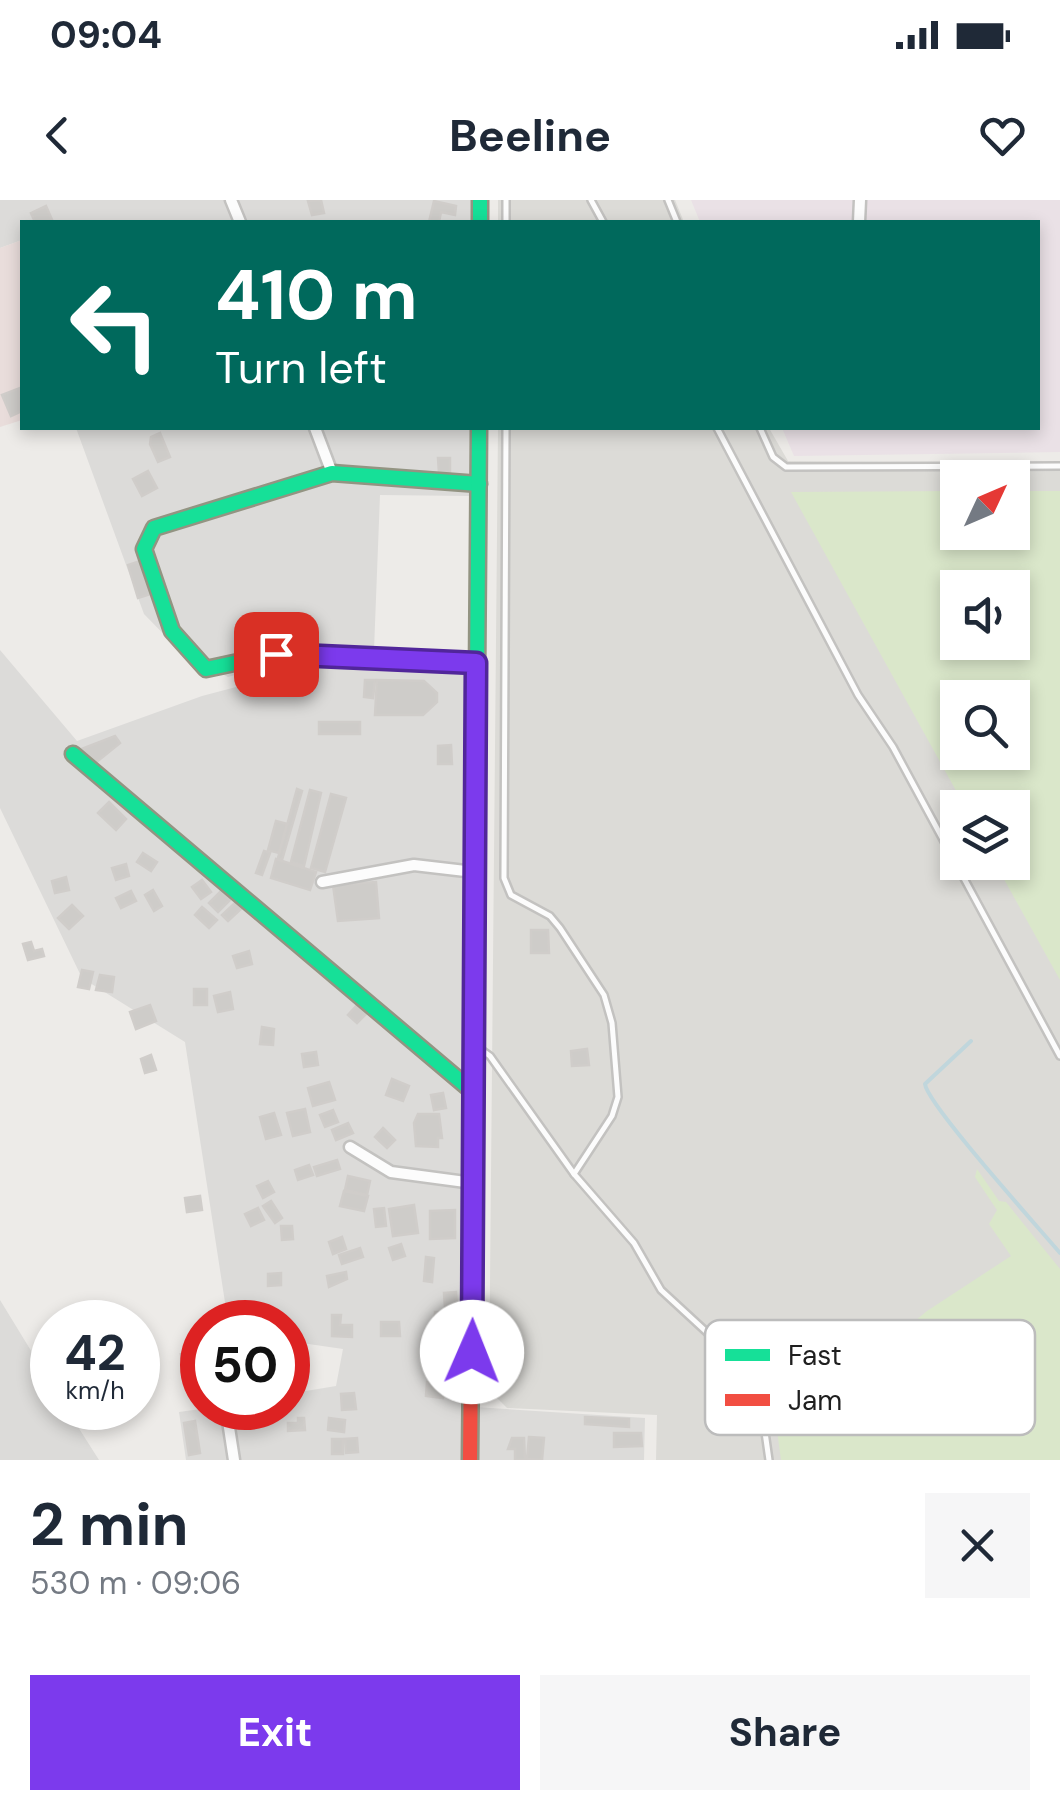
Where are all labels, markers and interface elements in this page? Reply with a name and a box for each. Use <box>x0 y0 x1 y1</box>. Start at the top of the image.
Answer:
text: 09:04 <box>50 10 162 60</box>
text: Beeline <box>449 106 611 165</box>
icon: back <box>30 108 85 163</box>
icon: heart <box>975 108 1030 163</box>
text: 410 m <box>215 250 418 341</box>
icon: left <box>50 260 180 390</box>
text: Turn left <box>215 338 387 397</box>
north arrow <box>940 460 1030 550</box>
map controls <box>940 460 1030 880</box>
button: sound <box>940 570 1030 660</box>
pin <box>234 612 319 697</box>
icon: arrive <box>249 627 304 682</box>
button: search <box>940 680 1030 770</box>
button: layers <box>940 790 1030 880</box>
speed limit sign: 50 <box>180 1300 310 1430</box>
position arrow <box>420 1300 524 1404</box>
text: 42 <box>64 1320 126 1386</box>
legend <box>705 1320 1035 1435</box>
text: Fast <box>788 1337 842 1374</box>
text: km/h <box>65 1374 125 1407</box>
text: Jam <box>788 1382 842 1419</box>
text: 2 min <box>30 1485 189 1564</box>
button: close <box>925 1493 1030 1598</box>
text: 530 m · 09:06 <box>30 1562 241 1604</box>
button: Exit <box>30 1675 520 1790</box>
button: Share <box>540 1675 1030 1790</box>

